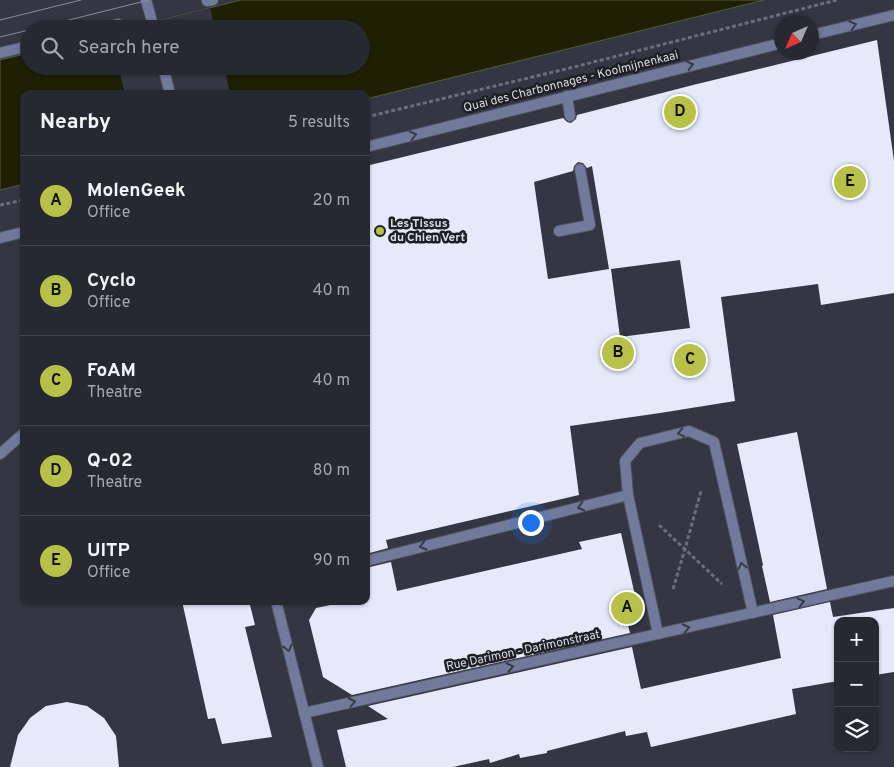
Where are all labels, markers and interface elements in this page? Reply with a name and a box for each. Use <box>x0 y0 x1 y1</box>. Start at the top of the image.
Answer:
north arrow <box>774 15 819 60</box>
search box <box>20 20 370 75</box>
one-way arrow <box>848 20 857 31</box>
icon: search <box>38 34 66 62</box>
text: Search here <box>78 36 180 60</box>
street label: Quai des Charbonnages - Koolmijnenkaai <box>462 48 680 116</box>
one-way arrow <box>685 60 694 71</box>
pin: D <box>664 93 696 131</box>
text: Nearby <box>40 109 111 136</box>
text: 5 results <box>288 113 350 133</box>
one-way arrow <box>409 130 418 141</box>
pin: E <box>834 163 866 201</box>
text: MolenGeek <box>87 179 186 203</box>
text: A <box>50 191 62 211</box>
text: 20 m <box>313 191 350 211</box>
text: Office <box>87 203 130 223</box>
place label: Les Tissus du Chien Vert <box>390 216 465 246</box>
marker: Les Tissus du Chien Vert <box>374 225 386 237</box>
text: Cyclo <box>87 269 136 293</box>
text: B <box>50 281 62 301</box>
text: 40 m <box>312 281 350 301</box>
text: Office <box>87 293 130 313</box>
pin: B <box>602 334 634 372</box>
pin: C <box>674 341 706 379</box>
text: FoAM <box>87 359 136 383</box>
text: C <box>51 371 61 391</box>
text: 40 m <box>312 371 350 391</box>
text: Theatre <box>87 383 142 403</box>
one-way arrow <box>676 427 685 438</box>
text: Q-02 <box>87 449 133 473</box>
text: D <box>50 461 62 481</box>
text: 80 m <box>313 461 350 481</box>
text: Theatre <box>87 473 142 493</box>
one-way arrow <box>576 501 585 512</box>
your location <box>518 510 544 536</box>
text: UITP <box>87 539 130 563</box>
one-way arrow <box>419 541 427 551</box>
text: E <box>51 551 61 571</box>
text: 90 m <box>313 551 350 571</box>
one-way arrow <box>737 561 748 570</box>
text: Office <box>87 563 130 583</box>
pin: A <box>611 589 643 627</box>
one-way arrow <box>796 597 805 608</box>
map controls <box>834 617 879 752</box>
button: + <box>834 617 879 662</box>
one-way arrow <box>682 623 690 634</box>
street label: Rue Darimon - Darimonstraat <box>445 627 601 675</box>
one-way arrow <box>283 644 293 652</box>
one-way arrow <box>506 662 515 673</box>
button: − <box>834 662 879 707</box>
one-way arrow <box>347 697 356 708</box>
button: layers <box>834 707 879 752</box>

